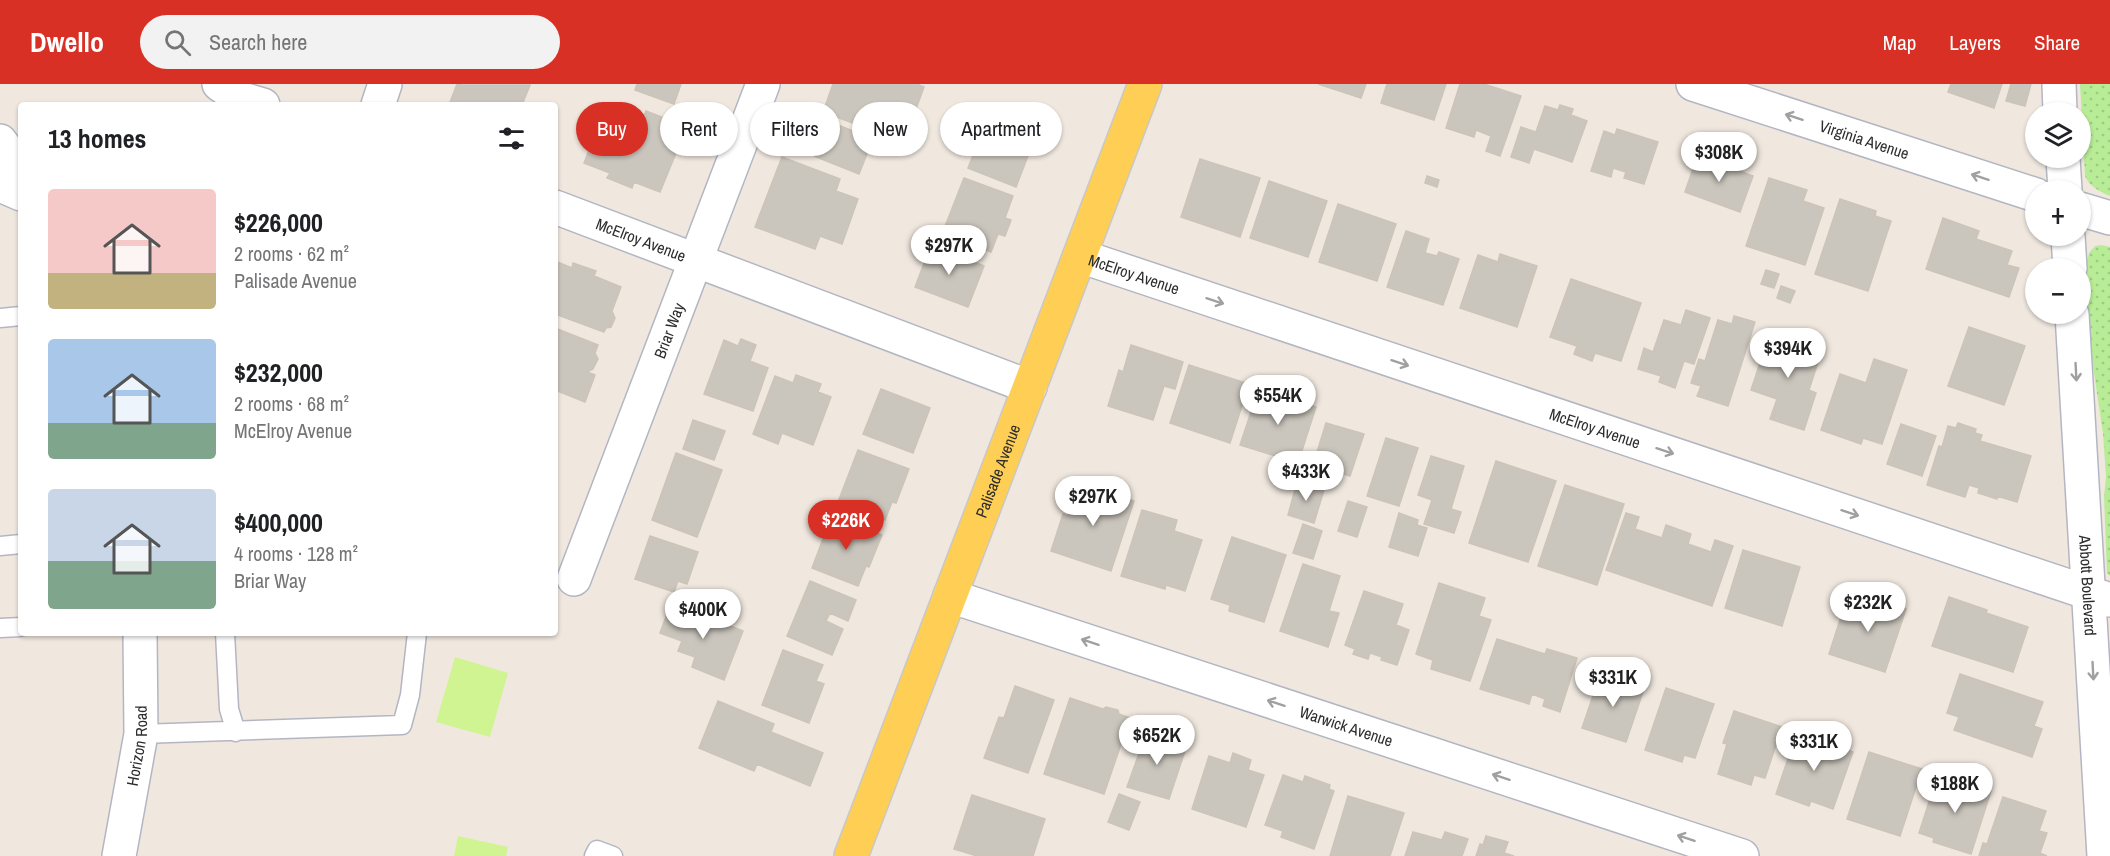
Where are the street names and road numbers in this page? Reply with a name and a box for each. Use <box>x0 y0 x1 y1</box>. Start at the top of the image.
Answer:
street label: Virginia Avenue <box>1817 115 1912 164</box>
street label: McElroy Avenue <box>593 213 689 267</box>
street label: McElroy Avenue <box>1086 249 1182 299</box>
street label: Briar Way <box>648 299 690 361</box>
street label: McElroy Avenue <box>1547 403 1643 453</box>
street label: Palisade Avenue <box>970 421 1025 521</box>
street label: Abbott Boulevard <box>2074 534 2102 636</box>
street label: Warwick Avenue <box>1297 700 1396 752</box>
street label: Horizon Road <box>121 705 152 788</box>

